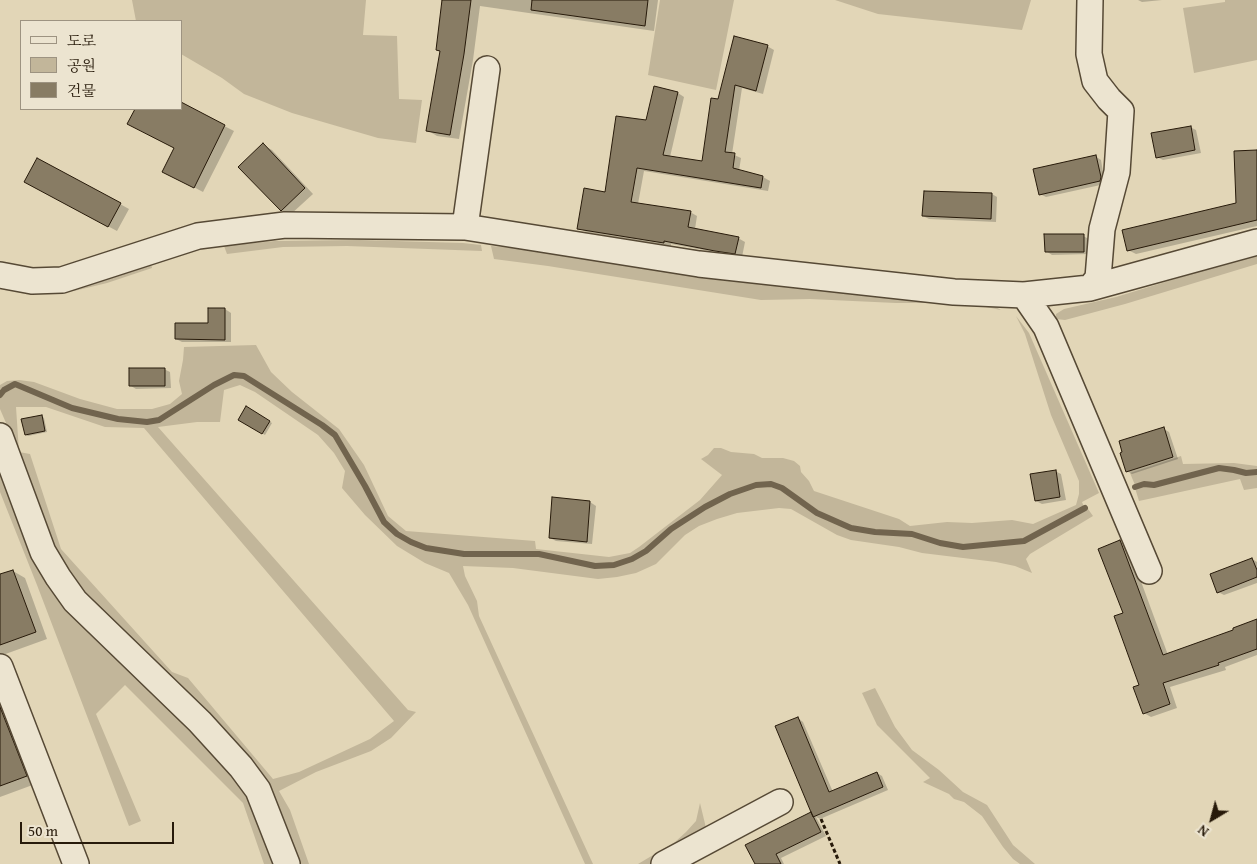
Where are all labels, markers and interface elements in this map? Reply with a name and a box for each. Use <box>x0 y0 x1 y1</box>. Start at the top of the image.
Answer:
legend <box>20 20 182 110</box>
text: 도로 <box>67 30 96 51</box>
text: 공원 <box>67 55 96 76</box>
text: 건물 <box>67 80 96 101</box>
north arrow <box>1187 794 1237 844</box>
scale bar <box>22 812 176 844</box>
text: 50 m <box>28 820 58 841</box>
text: N <box>1193 820 1213 842</box>

